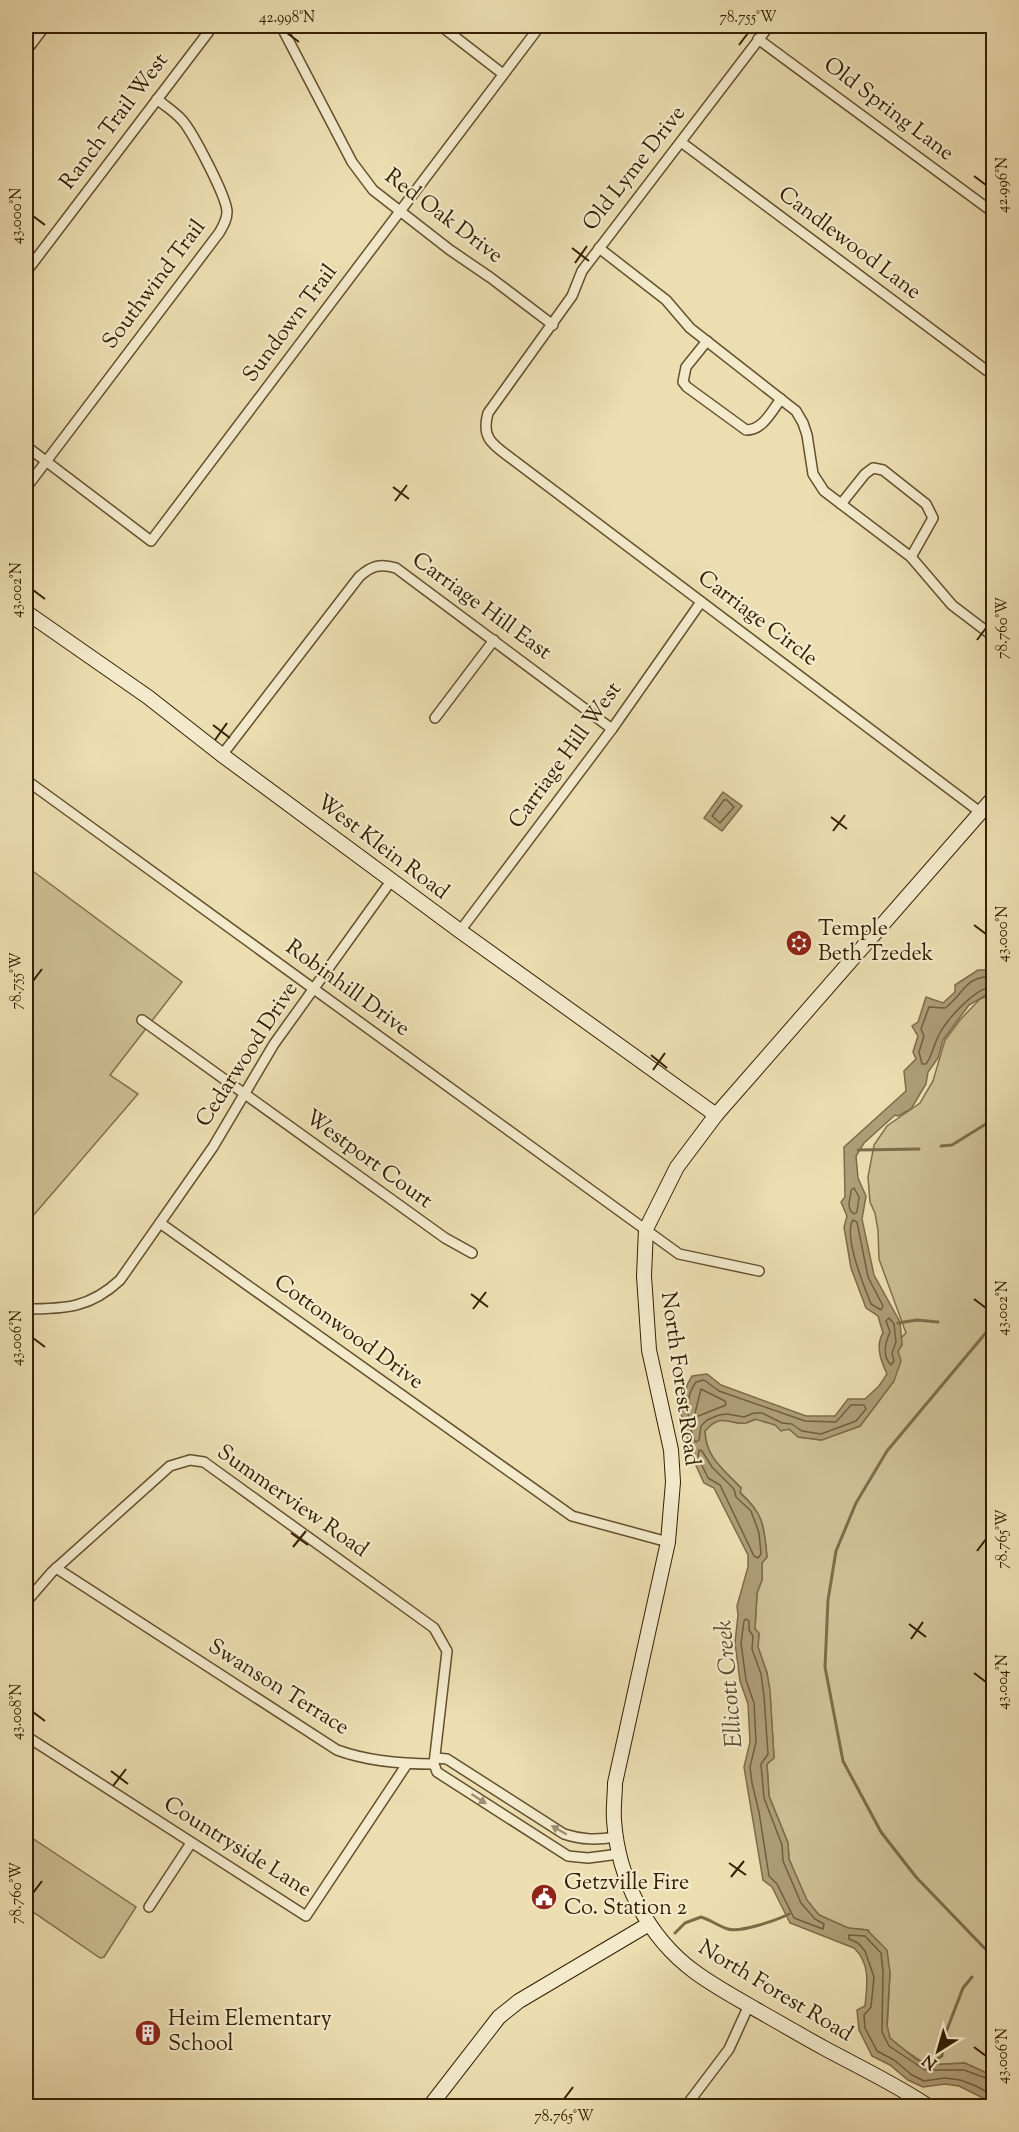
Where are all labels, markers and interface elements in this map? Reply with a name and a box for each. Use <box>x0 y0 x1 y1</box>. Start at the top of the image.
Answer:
text: 42.998°N <box>259 8 315 29</box>
text: 78.755°W <box>719 8 777 29</box>
street label: Ranch Trail West <box>53 47 177 197</box>
street label: Old Spring Lane <box>816 50 960 170</box>
street label: Old Lyme Drive <box>576 100 694 238</box>
text: 42.996°N <box>993 157 1014 213</box>
street label: Red Oak Drive <box>377 162 509 272</box>
street label: Candlewood Lane <box>771 179 927 309</box>
text: 43.000°N <box>7 188 28 244</box>
street label: Southwind Trail <box>96 213 214 357</box>
street label: Sundown Trail <box>236 258 346 390</box>
street label: Carriage Hill East <box>405 545 558 669</box>
text: 43.002°N <box>7 562 28 618</box>
street label: Carriage Circle <box>690 563 824 675</box>
text: 78.760°W <box>993 597 1014 659</box>
street label: Carriage Hill West <box>502 676 631 836</box>
street label: West Klein Road <box>309 787 455 909</box>
text: 43.000°N <box>993 906 1014 962</box>
place label: Temple Beth Tzedek <box>818 914 934 971</box>
synagogue icon: Temple Beth Tzedek <box>784 928 814 958</box>
street label: Robinhill Drive <box>278 933 416 1045</box>
text: 78.755°W <box>7 952 28 1010</box>
street label: Cedarwood Drive <box>189 976 307 1134</box>
street label: Westport Court <box>298 1103 439 1218</box>
street label: Cottonwood Drive <box>266 1268 430 1398</box>
text: 43.002°N <box>993 1280 1014 1336</box>
street label: North Forest Road <box>651 1290 707 1468</box>
text: 43.006°N <box>7 1310 28 1366</box>
street label: Summerview Road <box>210 1438 374 1566</box>
text: 78.765°W <box>993 1509 1014 1569</box>
water label: Ellicott Creek <box>707 1618 753 1750</box>
street label: Swanson Terrace <box>201 1632 355 1744</box>
text: 43.004°N <box>993 1654 1014 1710</box>
text: 43.008°N <box>7 1684 28 1740</box>
street label: Countryside Lane <box>157 1789 317 1907</box>
one-way arrow <box>471 1794 487 1805</box>
one-way arrow <box>551 1825 567 1836</box>
text: 78.760°W <box>7 1862 28 1924</box>
place label: Getzville Fire Co. Station 2 <box>564 1868 689 1925</box>
public building icon: Getzville Fire Co. Station 2 <box>529 1882 559 1912</box>
street label: North Forest Road <box>692 1933 858 2051</box>
place label: Heim Elementary School <box>168 2004 332 2061</box>
building icon: Heim Elementary School <box>133 2018 163 2048</box>
north arrow <box>908 2021 968 2081</box>
text: 43.006°N <box>993 2028 1014 2084</box>
text: N <box>918 2048 943 2074</box>
text: 78.765°W <box>534 2107 594 2128</box>

